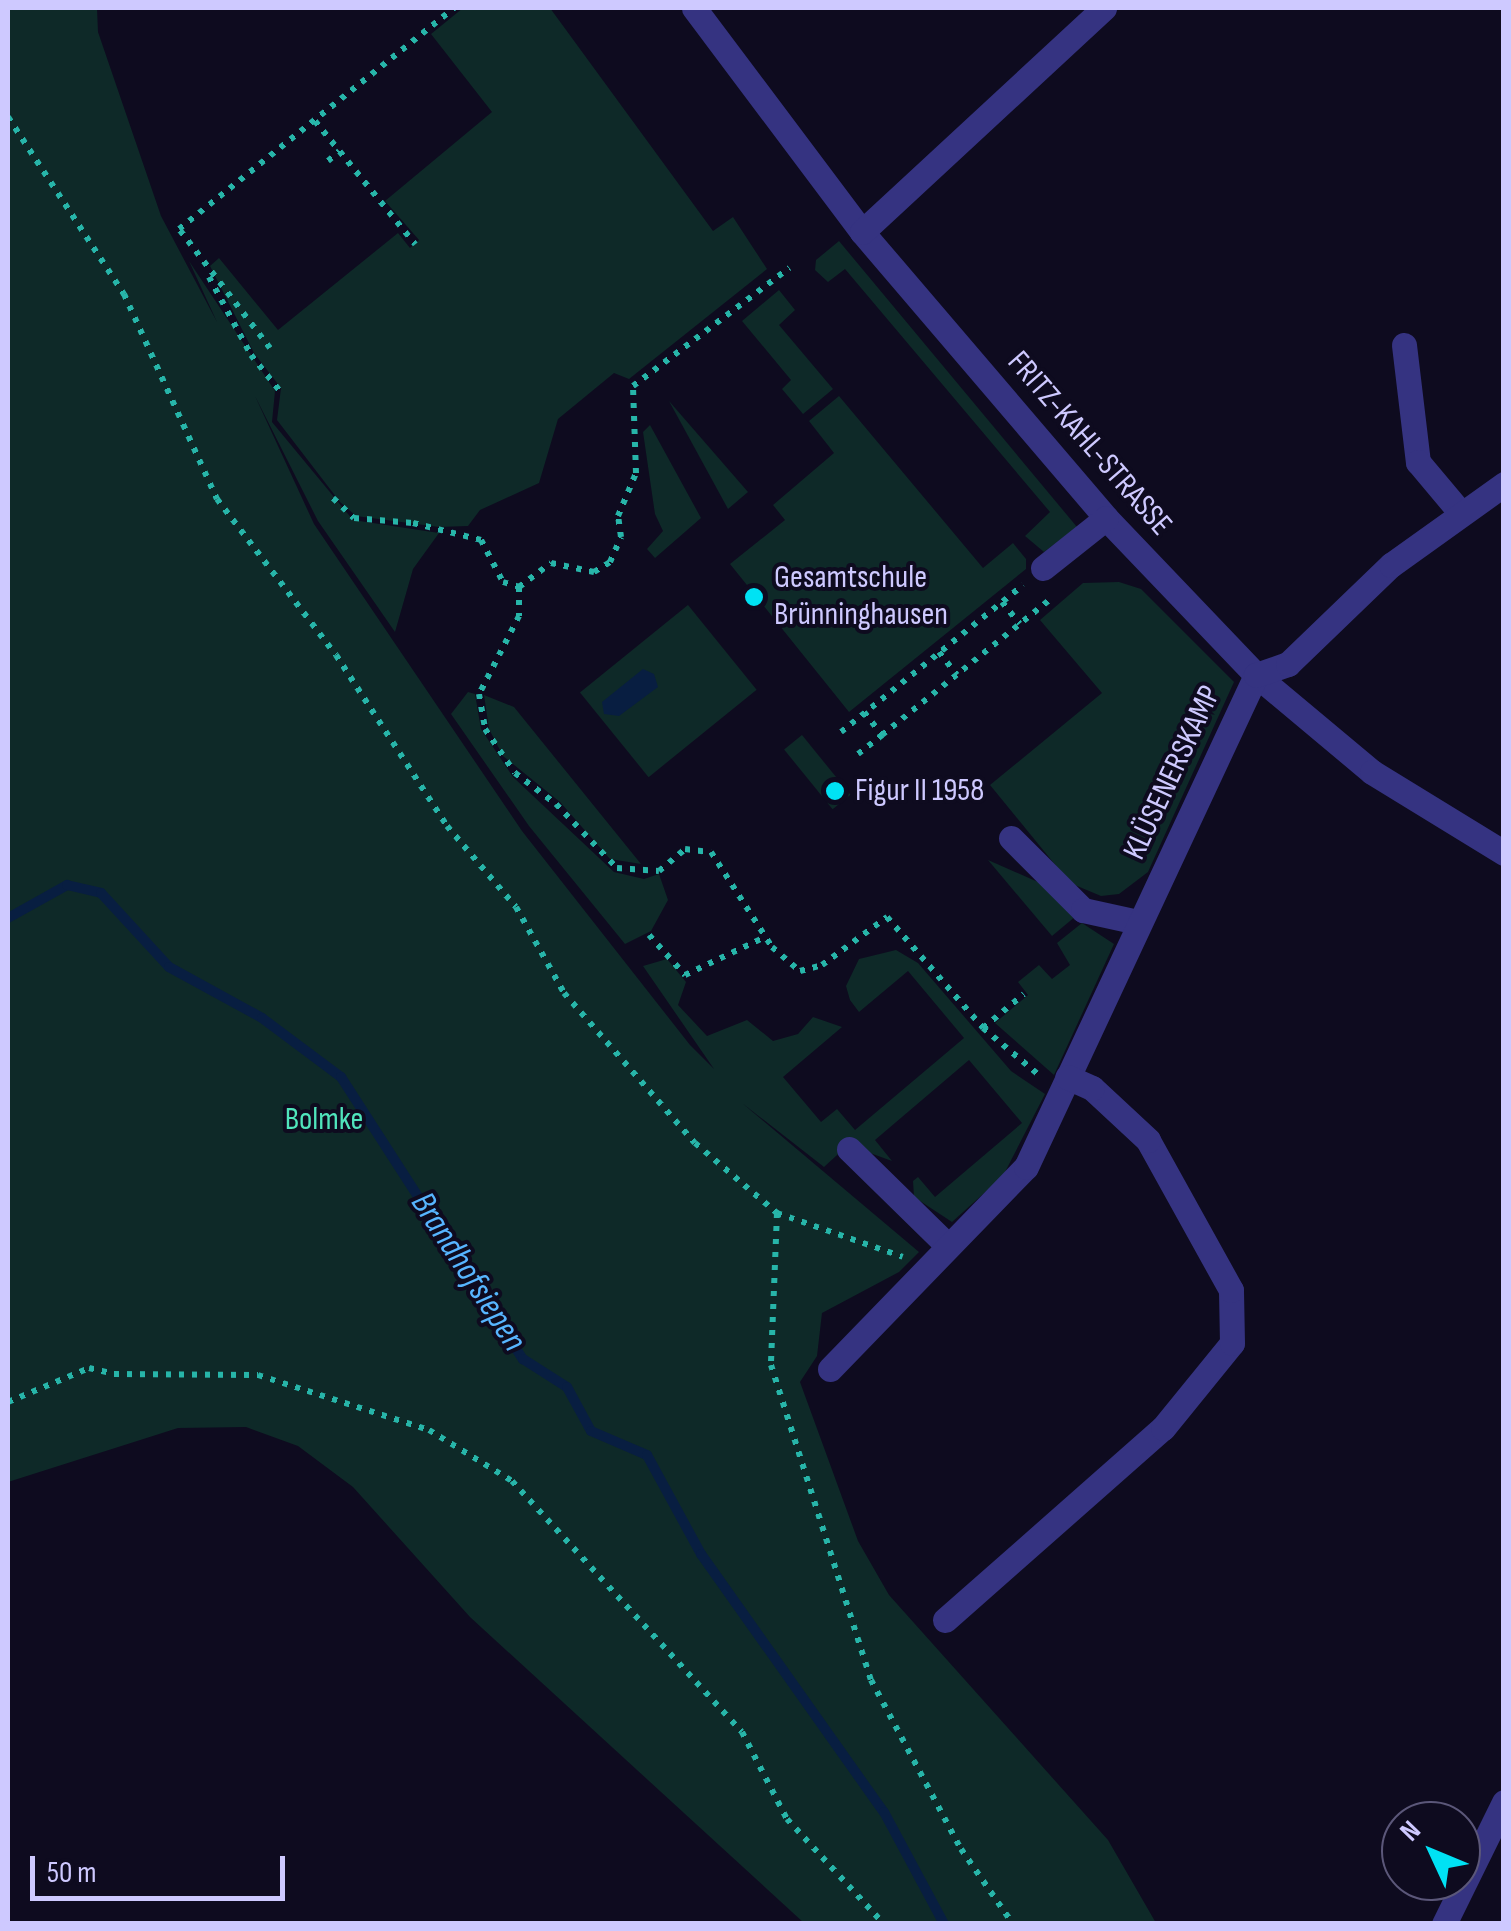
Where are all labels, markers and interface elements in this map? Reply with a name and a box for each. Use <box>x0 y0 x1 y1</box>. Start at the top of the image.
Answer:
street label: FRITZ-KAHL-STRASSE <box>999 344 1179 544</box>
place label: Gesamtschule Brünninghausen <box>774 560 948 635</box>
marker: Gesamtschule Brünninghausen <box>743 586 765 608</box>
street label: KLÜSENERSKAMP <box>1116 680 1230 866</box>
place label: Figur II 1958 <box>855 772 984 810</box>
marker: Figur II 1958 <box>824 780 846 802</box>
park label: Bolmke <box>285 1101 363 1139</box>
water label: Brandhofsiepen <box>401 1185 535 1359</box>
north arrow <box>1381 1801 1481 1901</box>
text: N <box>1393 1814 1428 1848</box>
scale bar <box>35 1836 290 1898</box>
text: 50 m <box>47 1855 96 1891</box>

